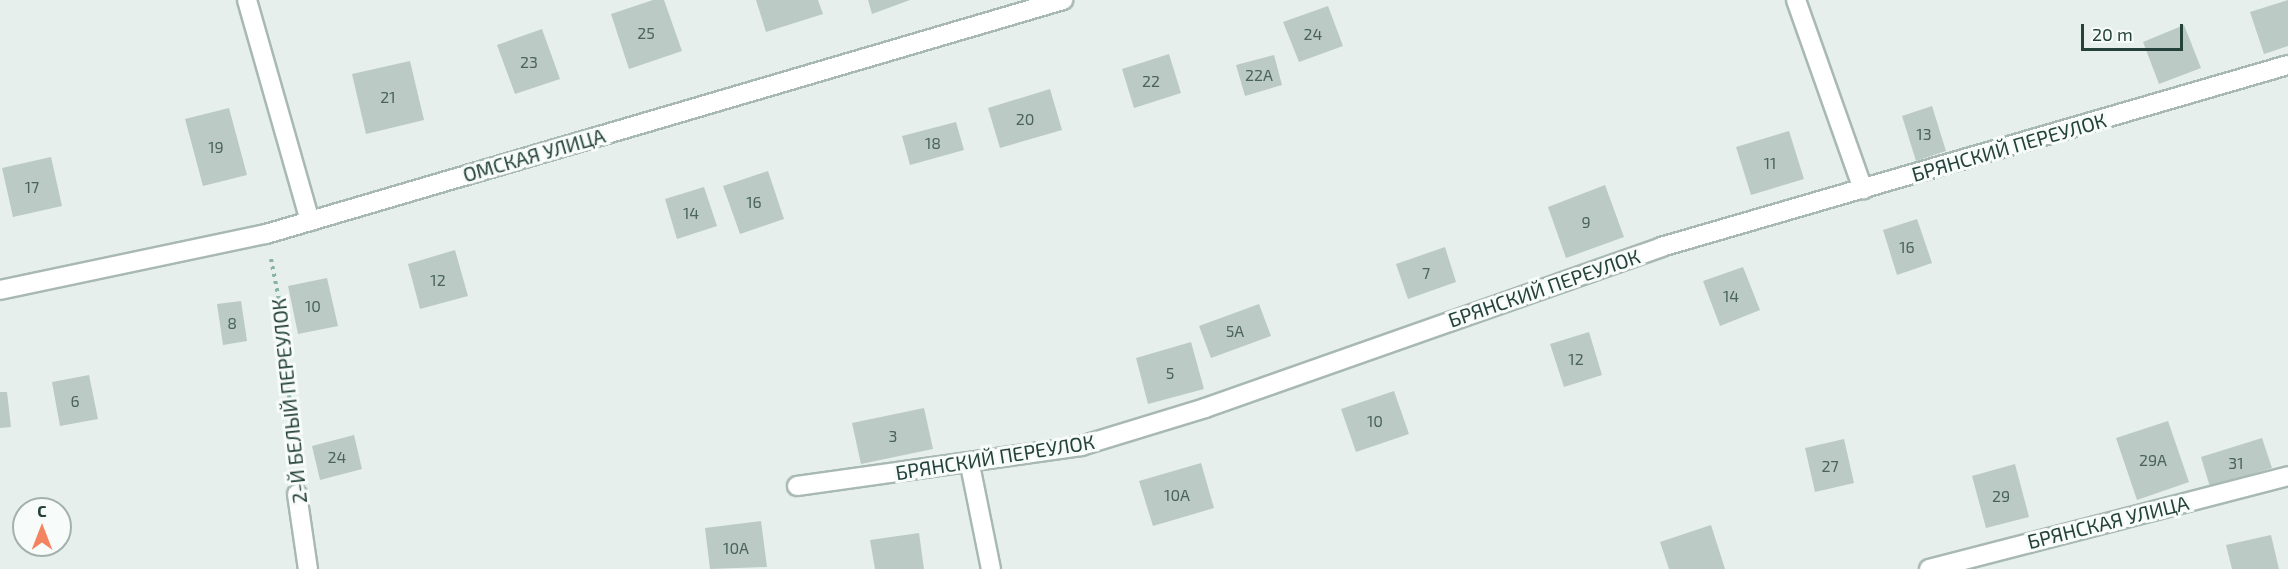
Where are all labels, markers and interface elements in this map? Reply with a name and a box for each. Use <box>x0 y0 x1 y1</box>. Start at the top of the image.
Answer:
scale bar <box>2084 12 2186 50</box>
house number: 25 <box>637 23 655 43</box>
text: 20 m <box>2092 23 2133 45</box>
house number: 24 <box>1304 24 1322 44</box>
house number: 23 <box>520 52 538 72</box>
house number: 22А <box>1245 65 1273 85</box>
house number: 22 <box>1142 71 1160 91</box>
house number: 21 <box>380 87 396 107</box>
street label: БРЯНСКИЙ ПЕРЕУЛОК <box>1909 108 2109 186</box>
house number: 20 <box>1016 109 1034 129</box>
street label: ОМСКАЯ УЛИЦА <box>460 123 608 187</box>
house number: 13 <box>1916 124 1932 144</box>
house number: 18 <box>925 133 941 153</box>
house number: 19 <box>208 137 224 157</box>
house number: 11 <box>1764 153 1776 173</box>
house number: 17 <box>25 177 39 197</box>
house number: 16 <box>746 192 762 212</box>
house number: 14 <box>683 203 699 223</box>
house number: 9 <box>1581 212 1591 232</box>
house number: 16 <box>1899 237 1915 257</box>
street label: БРЯНСКИЙ ПЕРЕУЛОК <box>1445 244 1643 332</box>
house number: 7 <box>1422 263 1430 283</box>
house number: 12 <box>430 270 446 290</box>
house number: 14 <box>1723 286 1739 306</box>
house number: 10 <box>305 296 321 316</box>
street label: 2-Й БЕЛЫЙ ПЕРЕУЛОК <box>266 297 312 505</box>
house number: 8 <box>227 313 237 333</box>
house number: 5А <box>1226 321 1244 341</box>
house number: 12 <box>1568 349 1584 369</box>
house number: 5 <box>1166 363 1174 383</box>
house number: 6 <box>70 391 80 411</box>
house number: 10 <box>1367 411 1383 431</box>
house number: 3 <box>889 426 897 446</box>
street label: БРЯНСКИЙ ПЕРЕУЛОК <box>894 429 1096 485</box>
house number: 24 <box>328 447 346 467</box>
house number: 29А <box>2139 450 2167 470</box>
house number: 31 <box>2228 453 2244 473</box>
house number: 27 <box>1821 456 1839 476</box>
house number: 10А <box>1164 485 1190 505</box>
house number: 29 <box>1992 486 2010 506</box>
street label: БРЯНСКАЯ УЛИЦА <box>2025 490 2191 554</box>
north arrow <box>12 497 72 557</box>
text: С <box>37 501 47 520</box>
house number: 10А <box>723 538 749 558</box>

